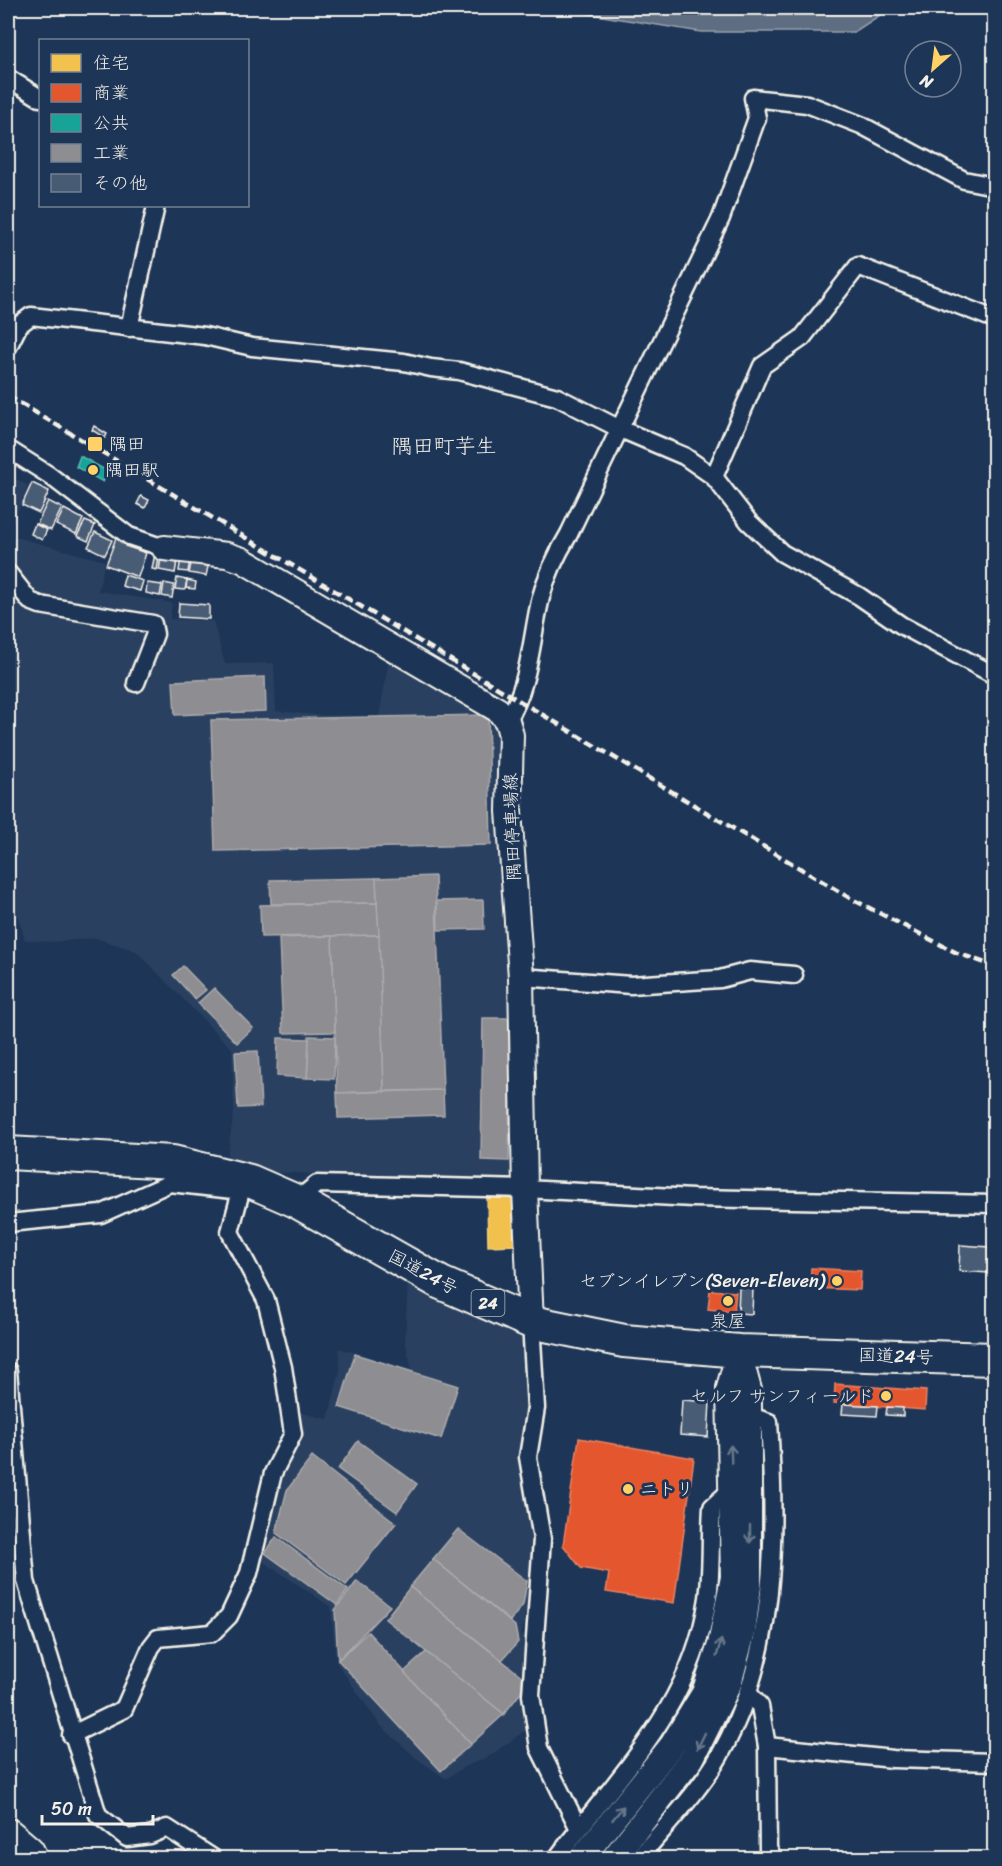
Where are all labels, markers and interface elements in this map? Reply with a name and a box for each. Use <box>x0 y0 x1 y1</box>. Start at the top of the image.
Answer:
legend <box>39 39 249 207</box>
north arrow <box>903 39 963 99</box>
text: 住宅 <box>93 47 129 79</box>
text: N <box>914 66 939 98</box>
text: 商業 <box>93 77 129 109</box>
text: 公共 <box>93 107 129 139</box>
text: 工業 <box>93 137 129 169</box>
text: その他 <box>93 167 147 199</box>
district label: 隅田町芋生 <box>392 427 497 465</box>
place label: 隅田 <box>109 428 145 460</box>
marker: 隅田 <box>86 435 104 453</box>
place label: 隅田駅 <box>105 454 159 486</box>
marker: 隅田駅 <box>86 463 100 477</box>
street label: 隅田停車場線 <box>494 772 530 882</box>
street label: 国道24号 <box>382 1240 464 1304</box>
place label: セブンイレブン(Seven-Eleven) <box>579 1265 827 1297</box>
marker: セブンイレブン(Seven-Eleven) <box>830 1274 844 1288</box>
road number: 24 <box>472 1290 504 1316</box>
marker: 泉屋 <box>721 1294 735 1308</box>
place label: 泉屋 <box>710 1305 746 1337</box>
street label: 国道24号 <box>858 1339 934 1373</box>
place label: セルフ サンフィールド <box>690 1380 874 1412</box>
marker: セルフ サンフィールド <box>879 1389 893 1403</box>
one-way arrow <box>725 1445 736 1465</box>
place label: ニトリ <box>640 1473 694 1505</box>
marker: ニトリ <box>621 1482 635 1496</box>
one-way arrow <box>744 1523 755 1543</box>
one-way arrow <box>713 1639 725 1658</box>
one-way arrow <box>694 1732 706 1750</box>
scale bar <box>42 1788 153 1826</box>
text: 50 m <box>51 1793 92 1825</box>
one-way arrow <box>612 1805 625 1821</box>

